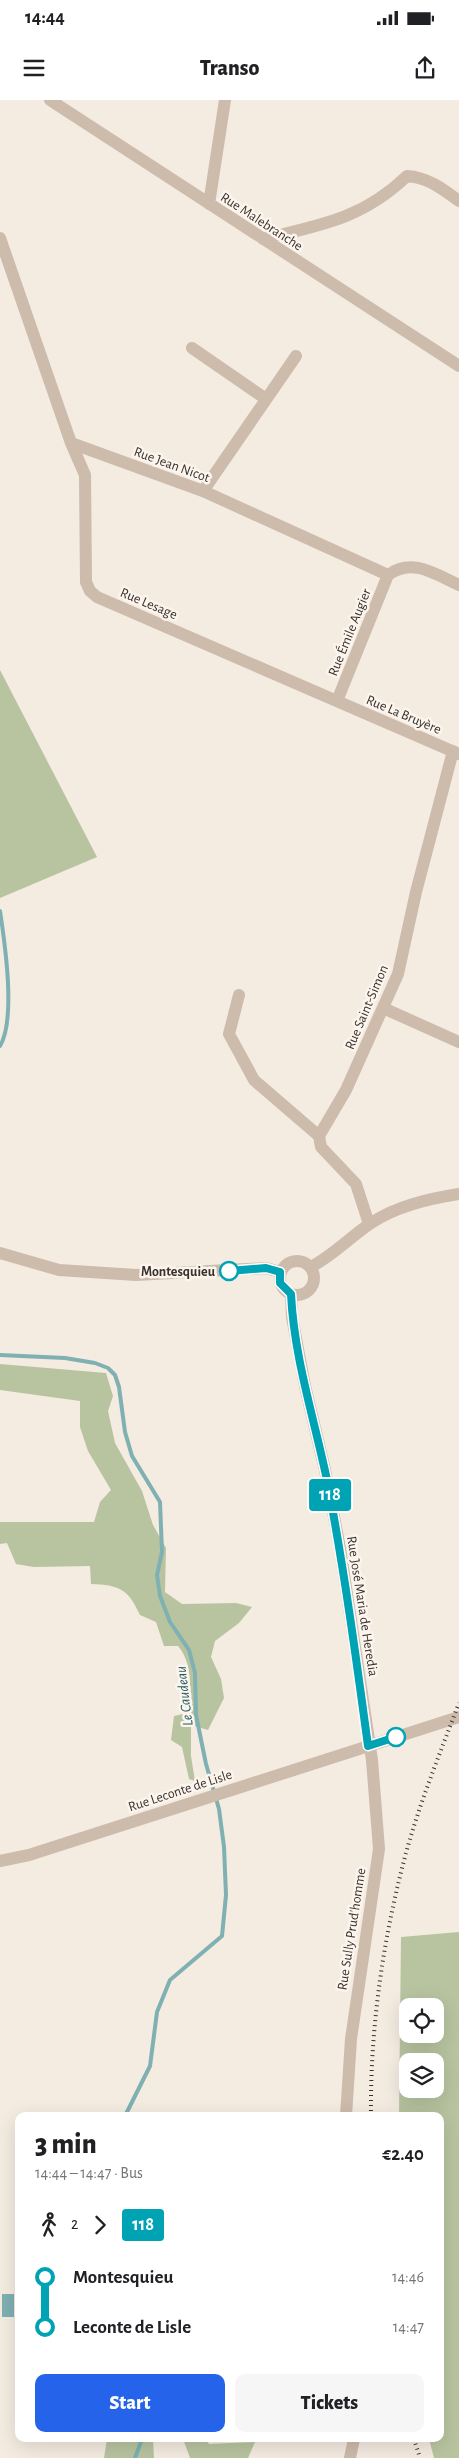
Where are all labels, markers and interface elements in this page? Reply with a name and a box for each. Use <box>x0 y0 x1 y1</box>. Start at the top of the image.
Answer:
text: 14:44 <box>25 8 65 27</box>
icon: menu <box>20 54 48 82</box>
icon: share <box>411 54 439 82</box>
text: Transo <box>200 57 259 79</box>
street label: Rue Malebranche <box>218 190 305 254</box>
street label: Rue Jean Nicot <box>132 445 212 485</box>
street label: Rue Émile Augier <box>323 585 374 678</box>
street label: Rue Lesage <box>118 586 179 622</box>
street label: Rue La Bruyère <box>364 693 443 737</box>
street label: Rue Saint-Simon <box>343 963 391 1052</box>
marker: Montesquieu <box>219 1261 239 1281</box>
place label: Montesquieu <box>141 1265 216 1279</box>
line badge: 118 <box>301 1479 359 1511</box>
text: 118 <box>319 1486 341 1504</box>
street label: Rue José Maria de Heredia <box>344 1535 380 1678</box>
water label: Le Caudeau <box>173 1665 196 1727</box>
unlabelled marker <box>386 1727 406 1747</box>
street label: Rue Leconte de Lisle <box>127 1768 234 1814</box>
street label: Rue Sully Prud'homme <box>335 1867 369 1991</box>
map controls <box>399 1998 444 2098</box>
button: locate <box>399 1998 444 2043</box>
button: layers <box>399 2053 444 2098</box>
text: 3 min <box>35 2131 97 2159</box>
text: €2.40 <box>382 2145 424 2164</box>
text: 14:44 – 14:47 · Bus <box>35 2165 143 2181</box>
icon: walk <box>35 2211 63 2239</box>
icon: forward <box>86 2211 114 2239</box>
text: 2 <box>71 2216 78 2232</box>
text: 118 <box>132 2216 154 2234</box>
text: Montesquieu <box>73 2268 173 2287</box>
text: 14:46 <box>392 2269 424 2285</box>
text: Leconte de Lisle <box>73 2318 191 2337</box>
text: 14:47 <box>393 2319 424 2335</box>
button: Start <box>35 2374 225 2432</box>
button: Tickets <box>235 2374 424 2432</box>

